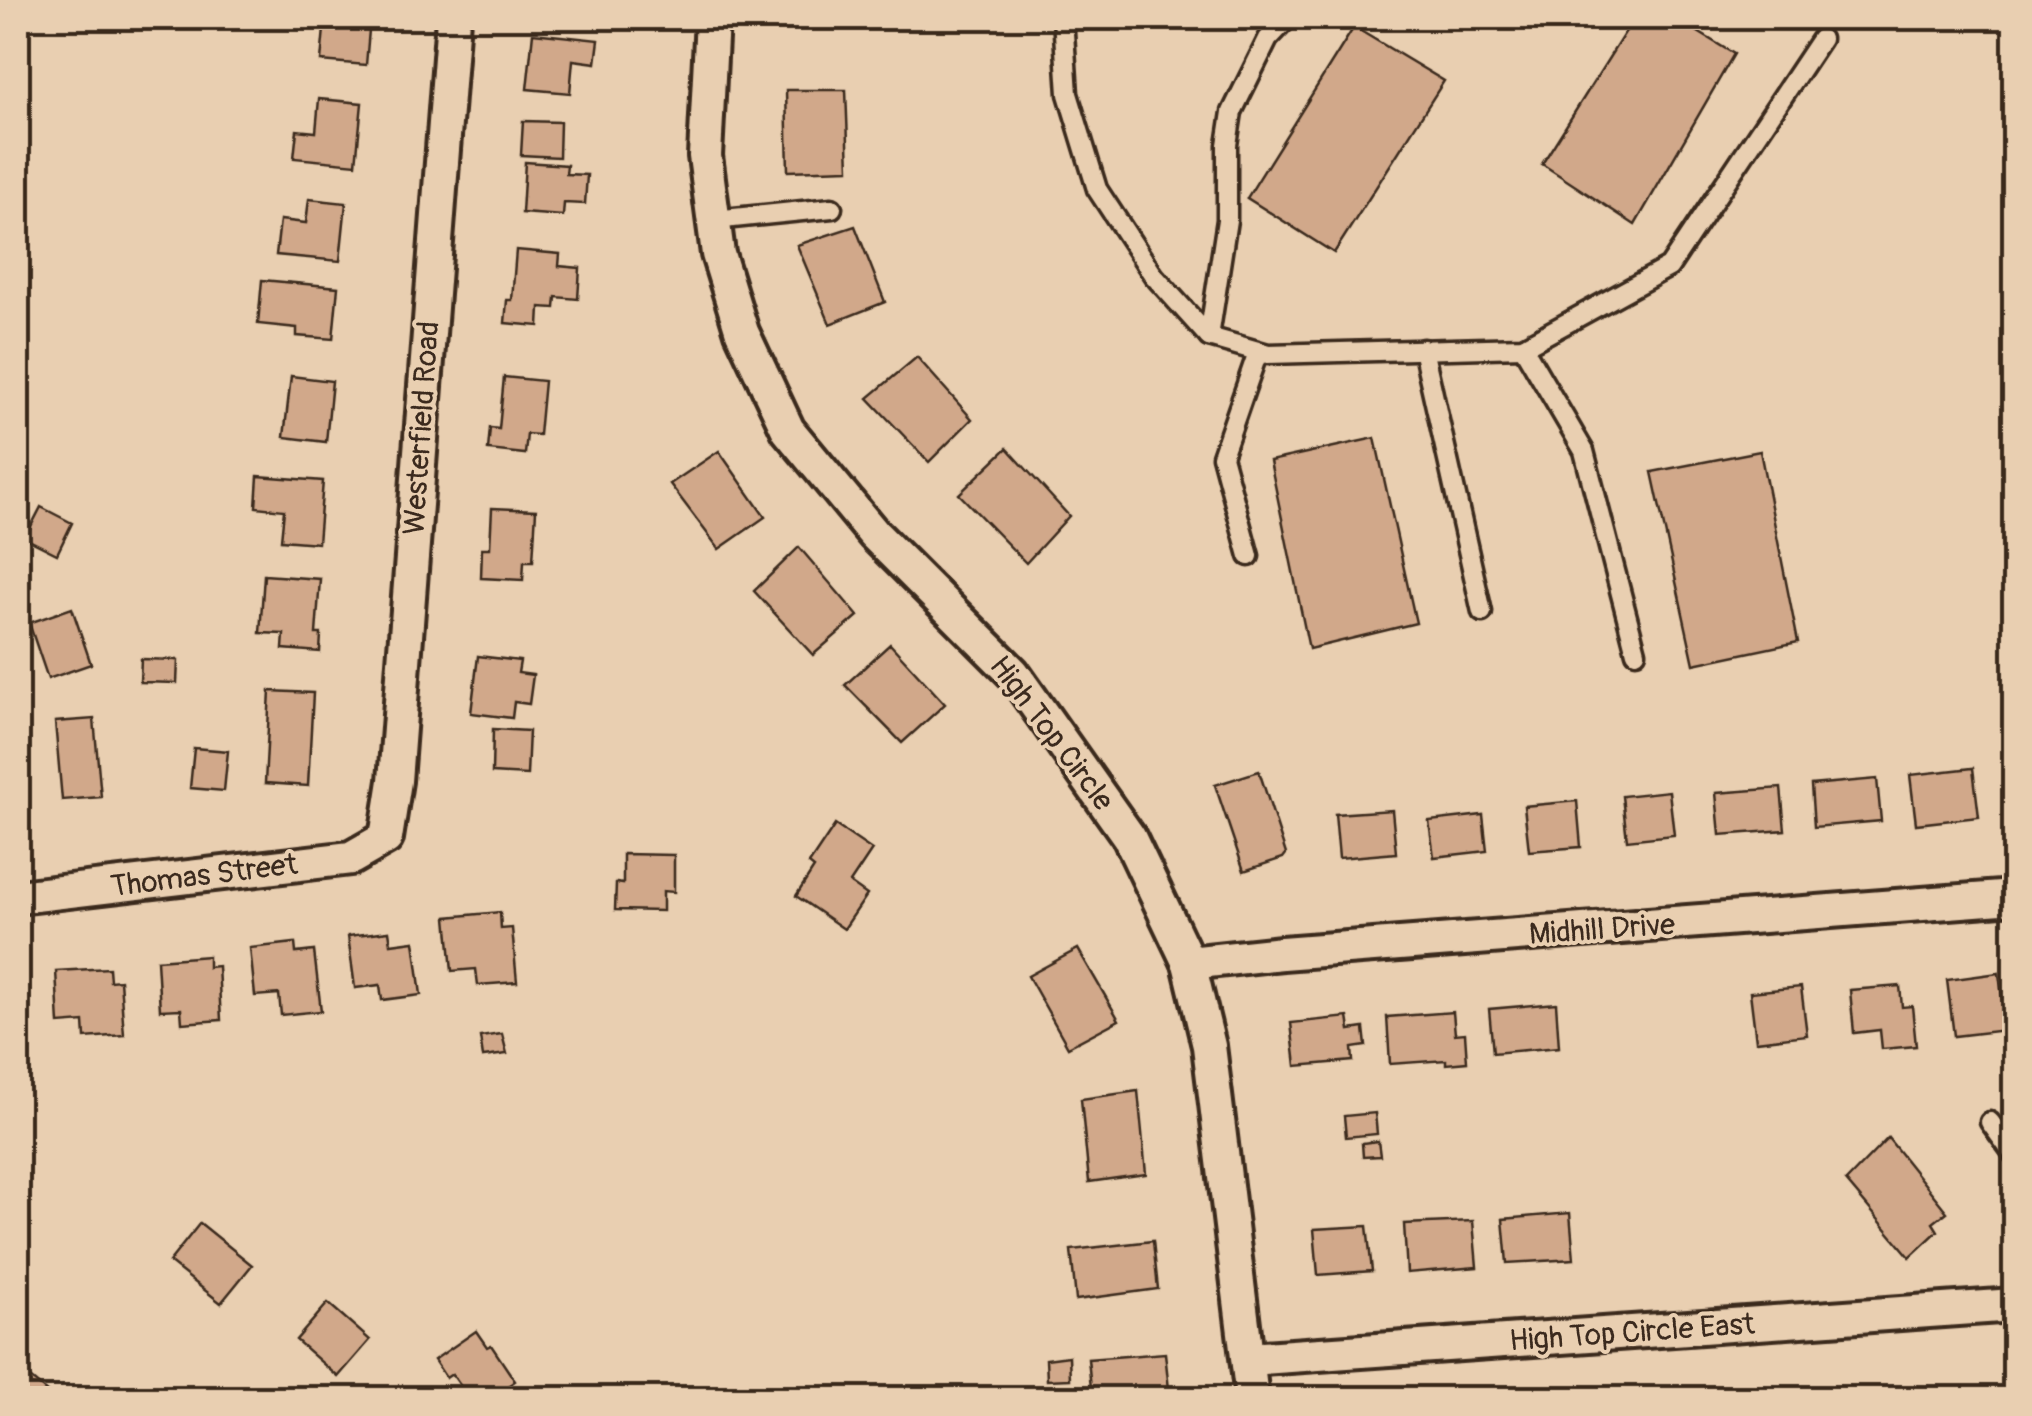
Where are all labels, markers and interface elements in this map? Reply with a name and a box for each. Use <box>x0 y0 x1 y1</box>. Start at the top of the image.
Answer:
street label: Westerfield Road <box>396 320 447 536</box>
street label: High Top Circle <box>981 649 1122 818</box>
street label: Thomas Street <box>109 846 300 905</box>
street label: Midhill Drive <box>1528 906 1676 953</box>
street label: High Top Circle East <box>1508 1305 1757 1360</box>

